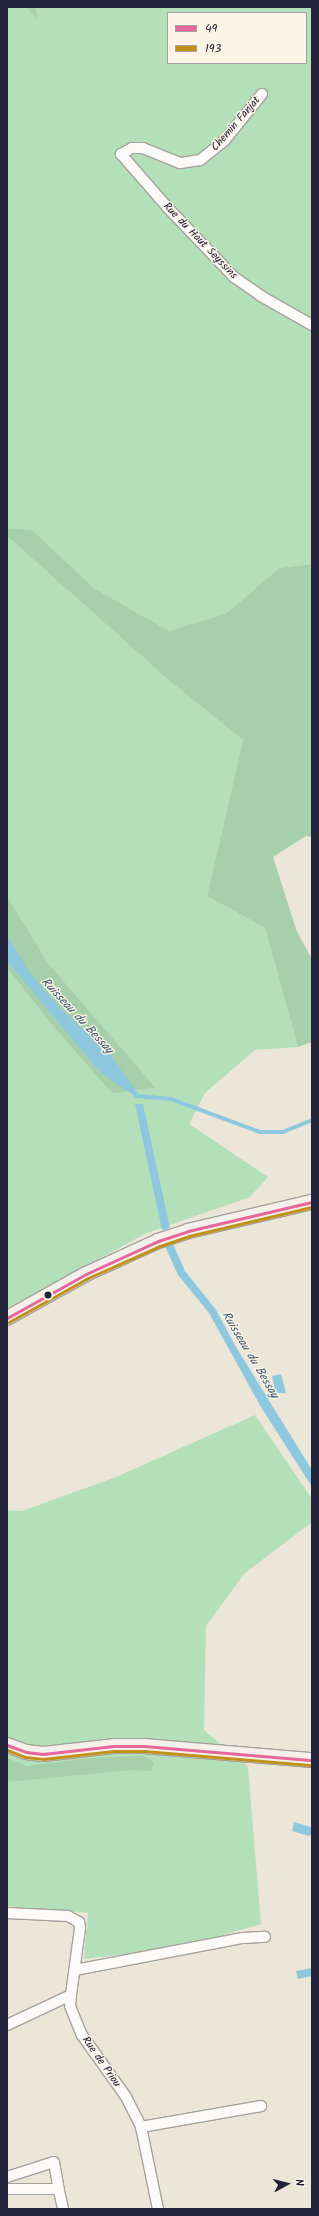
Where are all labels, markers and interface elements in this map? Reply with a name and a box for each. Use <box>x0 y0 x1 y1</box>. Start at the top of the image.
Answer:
legend <box>167 12 307 64</box>
text: 49 <box>205 19 217 38</box>
text: 193 <box>205 39 221 58</box>
street label: Chemin Fanjat <box>209 94 263 154</box>
street label: Rue du Haut Seyssins <box>160 200 240 282</box>
water label: Ruisseau du Bessay <box>38 975 116 1057</box>
unlabelled marker <box>43 1290 53 1300</box>
water label: Ruisseau du Bessay <box>218 1309 282 1401</box>
street label: Rue de Priou <box>79 2034 123 2090</box>
north arrow <box>267 2164 307 2204</box>
text: N <box>290 2178 308 2187</box>

